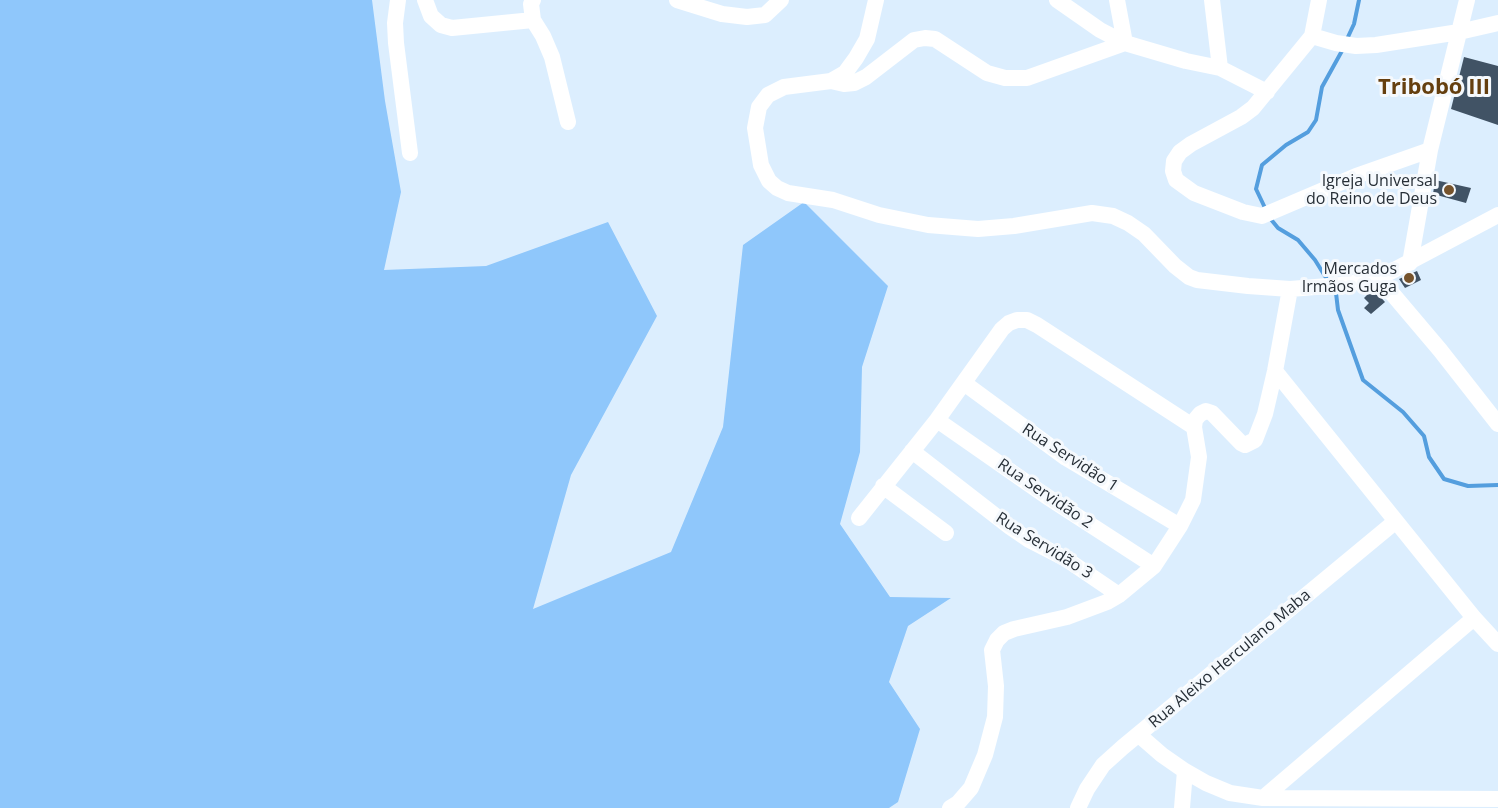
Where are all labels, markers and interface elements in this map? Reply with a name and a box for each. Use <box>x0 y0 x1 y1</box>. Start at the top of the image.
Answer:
district label: Tribobó III <box>1378 75 1490 101</box>
place label: Igreja Universal do Reino de Deus <box>1306 171 1437 209</box>
marker: Igreja Universal do Reino de Deus <box>1442 183 1456 197</box>
place label: Mercados Irmãos Guga <box>1302 259 1397 297</box>
marker: Mercados Irmãos Guga <box>1402 271 1416 285</box>
street label: Rua Servidão 1 <box>1018 420 1122 496</box>
street label: Rua Servidão 2 <box>994 455 1096 533</box>
street label: Rua Servidão 3 <box>992 509 1096 583</box>
street label: Rua Aleixo Herculano Maba <box>1145 586 1315 732</box>

